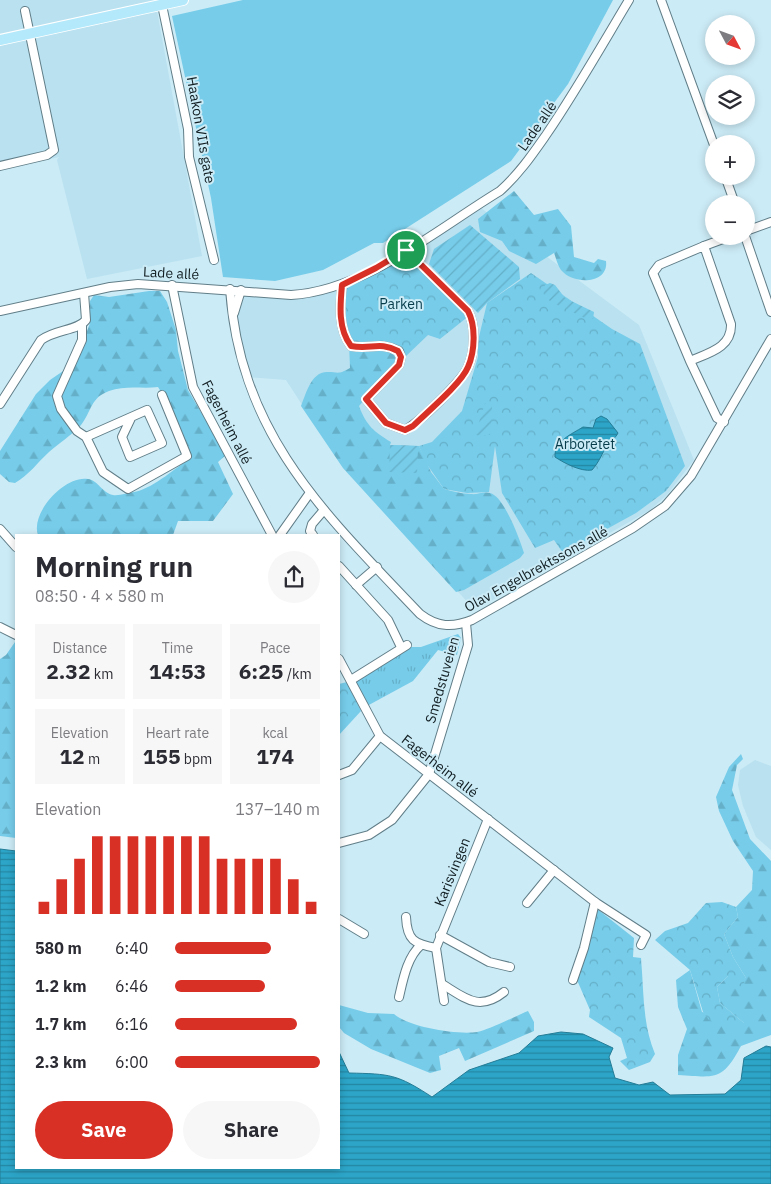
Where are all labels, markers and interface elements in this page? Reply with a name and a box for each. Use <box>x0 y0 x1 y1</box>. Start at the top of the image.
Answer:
north arrow <box>705 15 755 65</box>
map controls <box>705 15 755 245</box>
street label: Haakon VIIs gate <box>183 75 219 185</box>
button: layers <box>705 75 755 125</box>
street label: Lade allé <box>513 98 561 154</box>
button: + <box>705 135 755 185</box>
button: − <box>705 195 755 245</box>
pin <box>385 229 427 271</box>
icon: arrive <box>392 236 420 264</box>
street label: Lade allé <box>142 263 200 283</box>
park label: Parken <box>379 295 423 313</box>
street label: Fagerheim allé <box>198 377 256 467</box>
park label: Arboretet <box>555 435 615 453</box>
street label: Olav Engelbrektssons allé <box>461 522 611 616</box>
text: Morning run <box>35 548 193 585</box>
button: share <box>268 551 320 603</box>
text: 08:50 · 4 × 580 m <box>35 586 164 606</box>
street label: Smedstuveien <box>421 635 463 725</box>
text: Distance <box>53 639 107 657</box>
text: Time <box>162 639 193 657</box>
text: Pace <box>260 639 290 657</box>
text: 2.32 <box>46 657 91 685</box>
text: 14:53 <box>149 657 206 685</box>
text: 6:25 <box>239 657 283 685</box>
text: km <box>91 665 113 683</box>
text: /km <box>283 665 312 683</box>
text: Elevation <box>51 724 109 742</box>
text: Heart rate <box>146 724 209 742</box>
text: kcal <box>262 724 288 742</box>
street label: Fagerheim allé <box>398 731 482 802</box>
text: 12 <box>59 742 85 770</box>
text: 155 <box>143 742 181 770</box>
text: 174 <box>256 742 294 770</box>
text: m <box>85 750 100 768</box>
text: bpm <box>181 750 212 768</box>
text: Elevation <box>35 799 101 819</box>
text: 137–140 m <box>235 799 320 819</box>
street label: Karisvingen <box>430 835 474 909</box>
text: 580 m <box>35 938 82 958</box>
text: 6:40 <box>115 938 148 958</box>
text: 1.2 km <box>35 976 86 996</box>
text: 6:46 <box>115 976 148 996</box>
text: 1.7 km <box>35 1014 86 1034</box>
text: 6:16 <box>115 1014 148 1034</box>
text: 2.3 km <box>35 1052 86 1072</box>
text: 6:00 <box>115 1052 148 1072</box>
button: Save <box>35 1101 173 1159</box>
button: Share <box>183 1101 320 1159</box>

